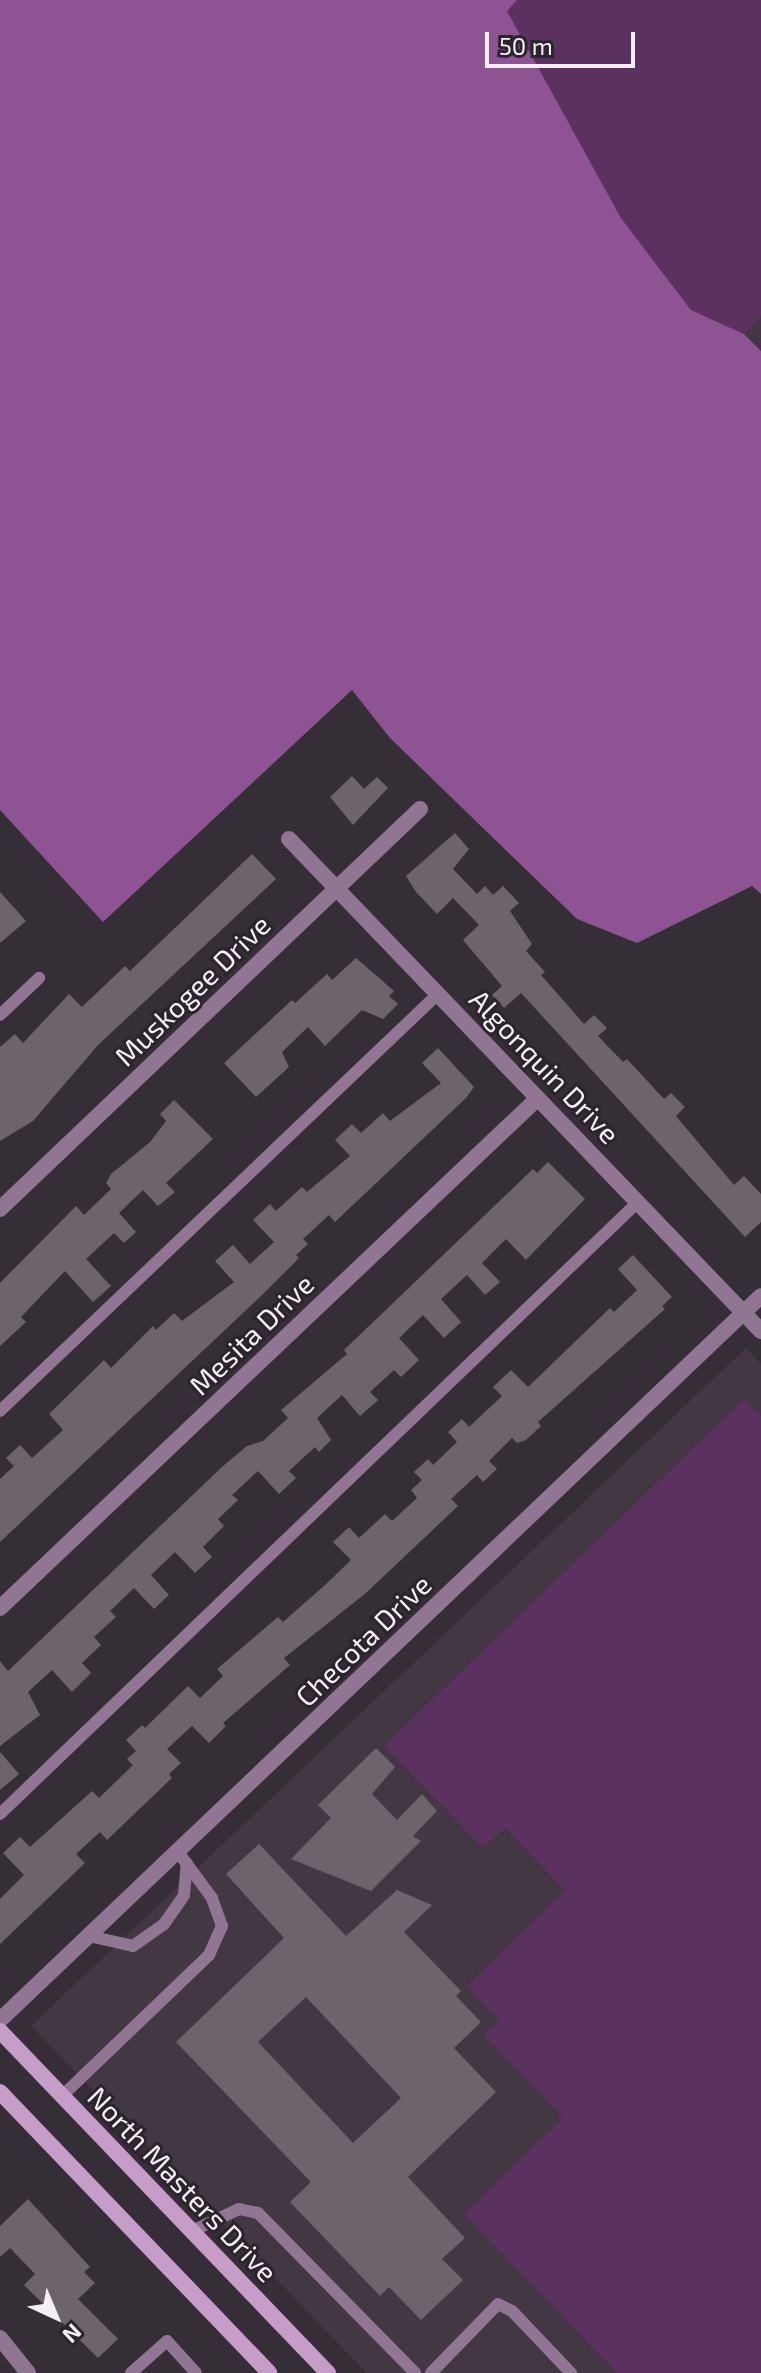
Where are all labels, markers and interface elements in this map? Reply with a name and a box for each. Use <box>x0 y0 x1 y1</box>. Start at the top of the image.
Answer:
scale bar <box>489 16 639 66</box>
text: 50 m <box>499 31 553 60</box>
street label: Muskogee Drive <box>107 907 277 1073</box>
street label: Algonquin Drive <box>463 982 627 1150</box>
street label: Mesita Drive <box>182 1267 320 1401</box>
street label: Checota Drive <box>288 1567 438 1713</box>
street label: North Masters Drive <box>81 2080 285 2288</box>
north arrow <box>16 2277 96 2357</box>
text: N <box>58 2319 87 2349</box>

